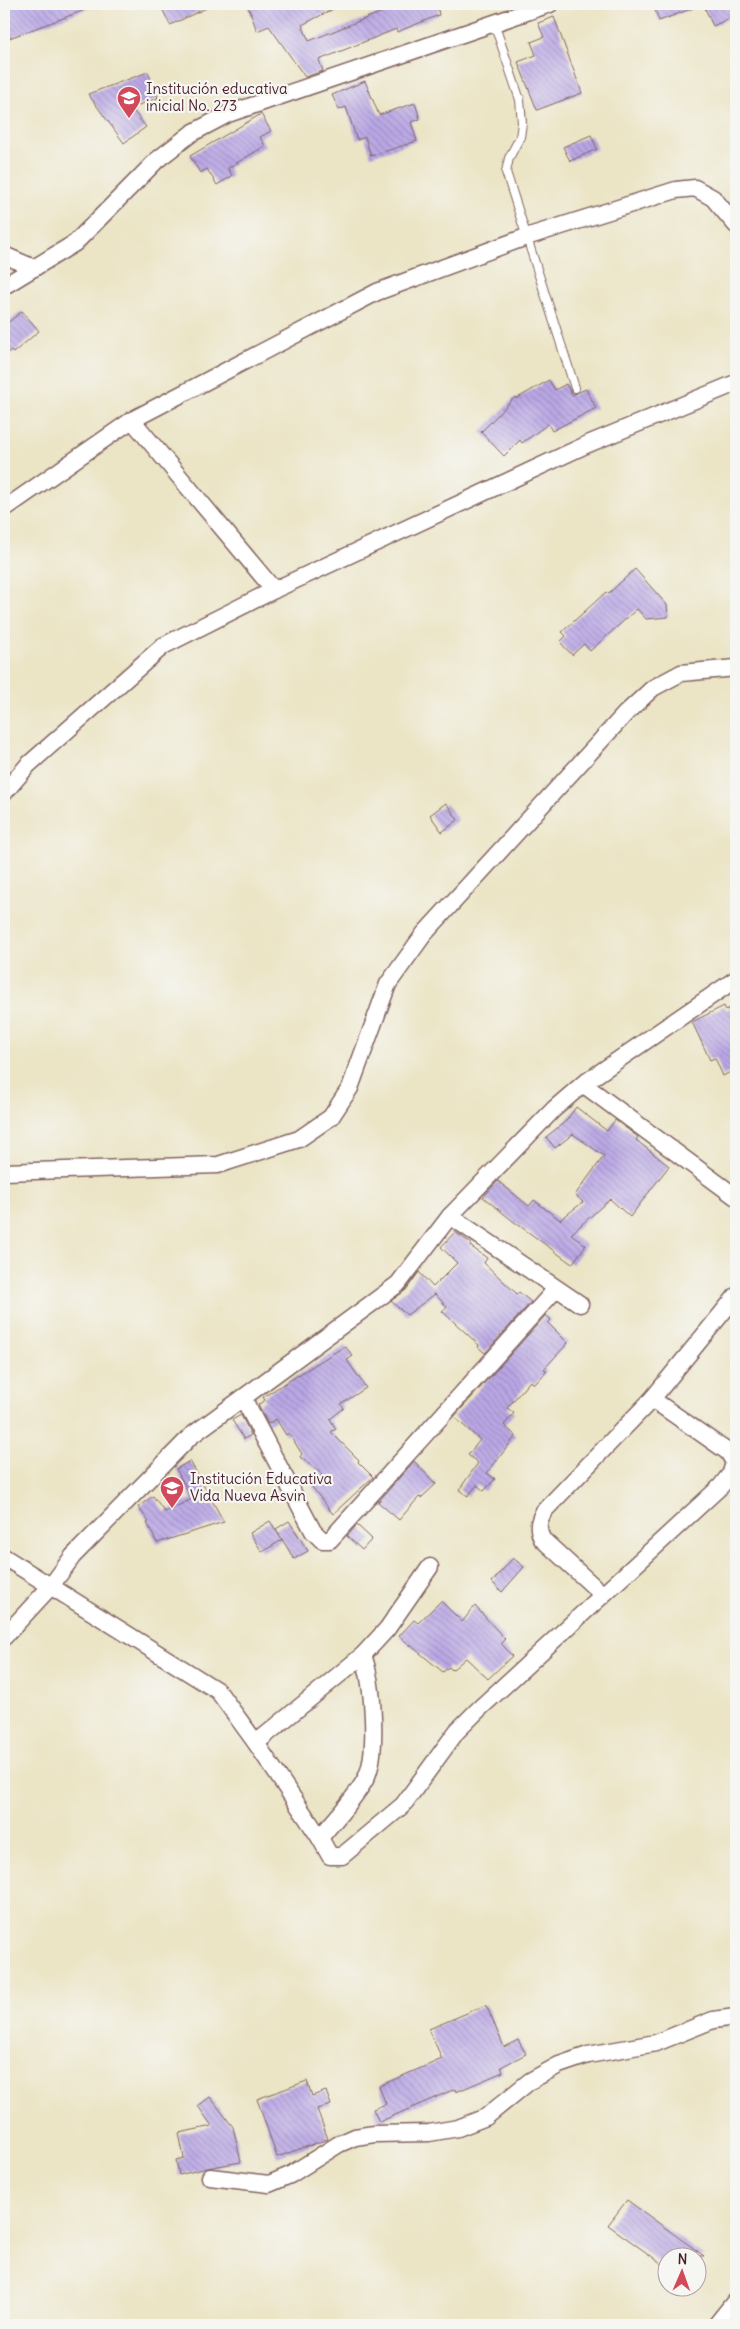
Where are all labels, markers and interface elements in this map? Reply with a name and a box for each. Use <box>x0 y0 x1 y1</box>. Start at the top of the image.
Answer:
place label: Institución educativa inicial No. 273 <box>146 79 288 115</box>
school or university icon: Institución educativa inicial No. 273 <box>116 85 142 119</box>
place label: Institución Educativa Vida Nueva Asvin <box>190 1469 333 1505</box>
school or university icon: Institución Educativa Vida Nueva Asvin <box>159 1475 185 1509</box>
north arrow <box>658 2246 708 2296</box>
text: N <box>677 2250 688 2268</box>

